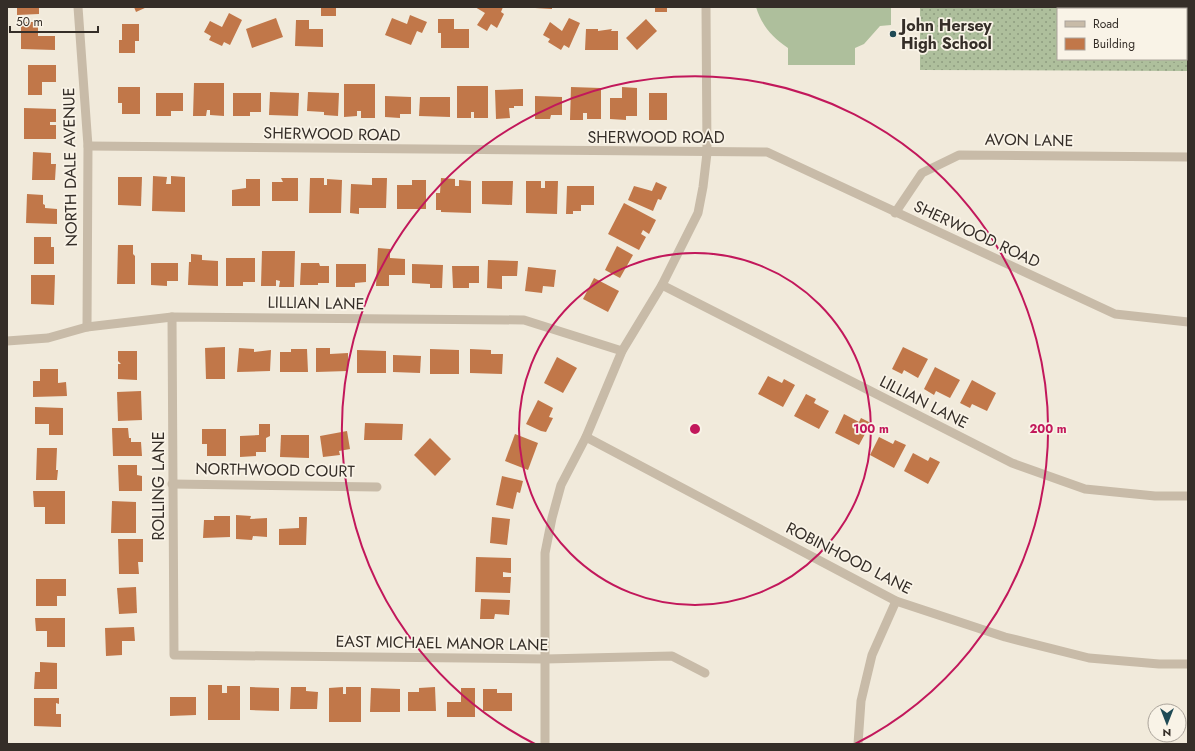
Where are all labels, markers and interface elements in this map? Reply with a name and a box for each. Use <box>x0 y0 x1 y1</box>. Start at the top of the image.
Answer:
scale bar <box>10 8 98 34</box>
legend <box>1057 8 1187 60</box>
text: 50 m <box>16 13 43 31</box>
place label: John Hersey High School <box>898 14 992 55</box>
text: Road <box>1093 15 1119 33</box>
marker: John Hersey High School <box>888 29 898 39</box>
text: Building <box>1093 35 1135 53</box>
street label: NORTH DALE AVENUE <box>57 87 83 247</box>
street label: SHERWOOD ROAD <box>263 121 401 147</box>
street label: SHERWOOD ROAD <box>587 126 725 149</box>
street label: AVON LANE <box>985 128 1073 152</box>
street label: SHERWOOD ROAD <box>910 195 1044 273</box>
street label: LILLIAN LANE <box>267 291 365 315</box>
street label: LILLIAN LANE <box>876 370 972 434</box>
text: 100 m <box>853 420 889 438</box>
text: 200 m <box>1029 420 1067 438</box>
centre of rings <box>688 422 702 436</box>
street label: ROLLING LANE <box>147 432 170 540</box>
street label: NORTHWOOD COURT <box>195 457 355 483</box>
street label: ROBINHOOD LANE <box>782 516 916 600</box>
street label: EAST MICHAEL MANOR LANE <box>335 630 549 656</box>
north arrow <box>1147 703 1187 743</box>
text: N <box>1163 725 1171 741</box>

